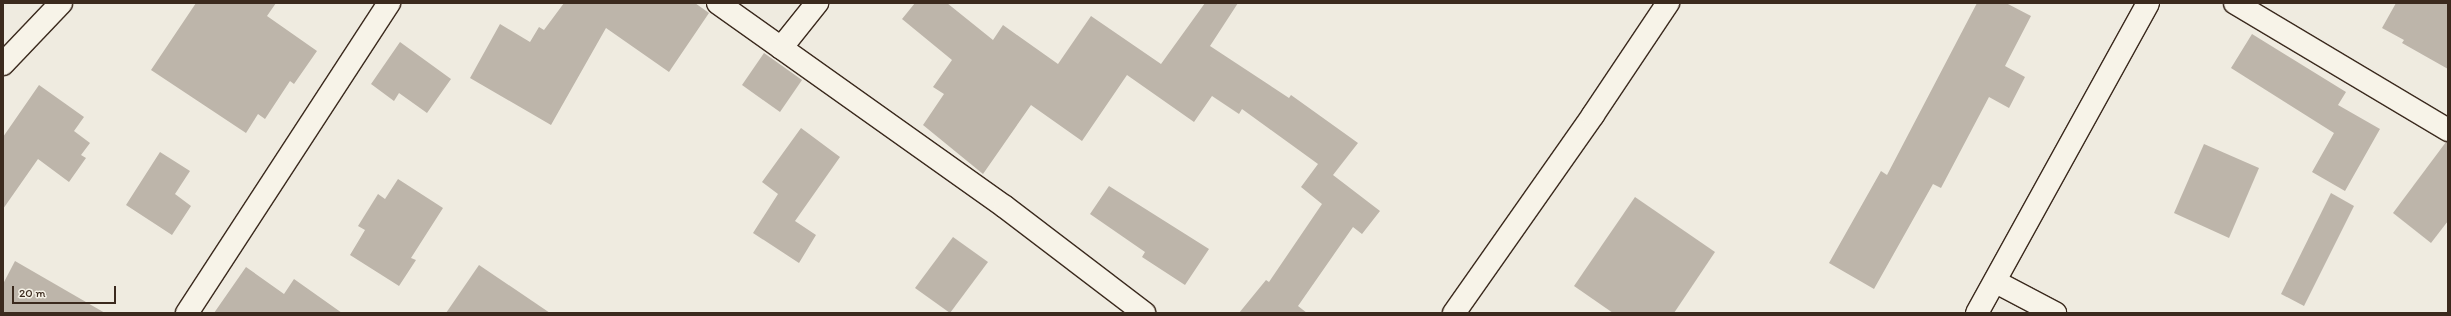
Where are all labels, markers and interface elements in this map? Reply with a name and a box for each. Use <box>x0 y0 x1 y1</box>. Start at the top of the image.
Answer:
scale bar <box>14 278 118 304</box>
text: 20 m <box>19 286 46 300</box>

